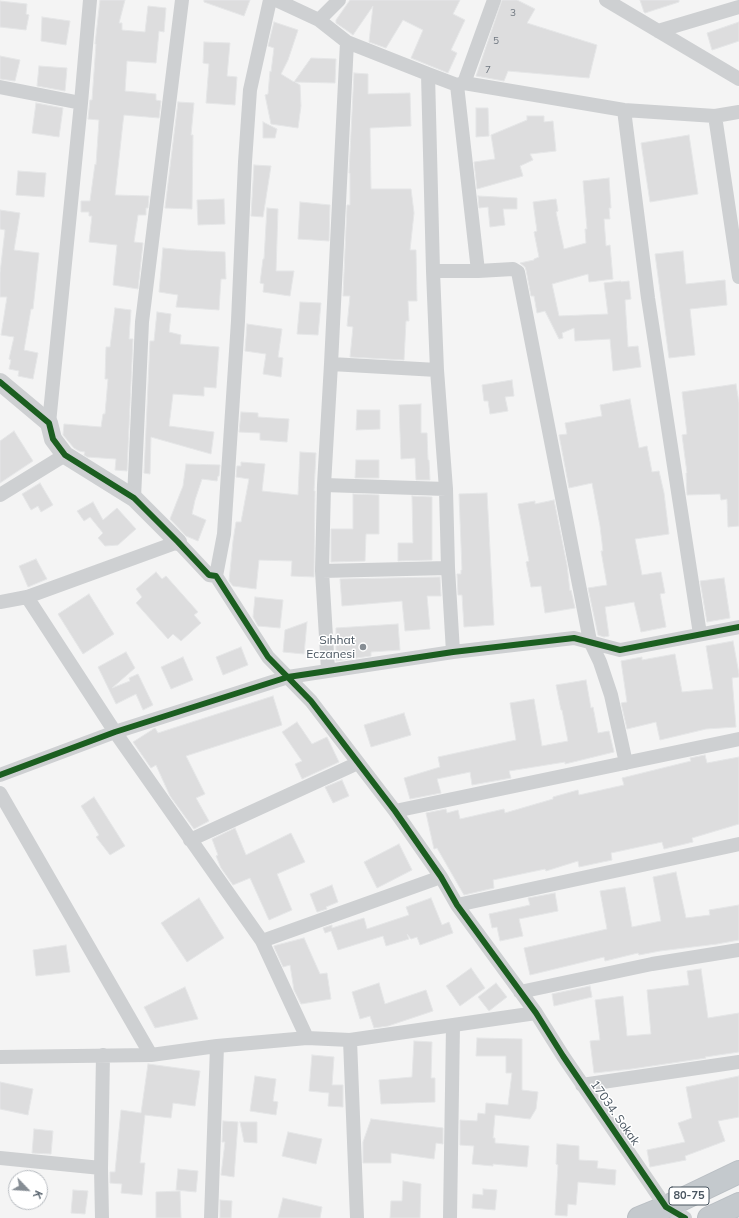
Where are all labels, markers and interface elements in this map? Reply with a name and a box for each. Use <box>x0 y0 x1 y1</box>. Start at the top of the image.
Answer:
house number: 3 <box>510 7 516 19</box>
house number: 5 <box>493 35 499 47</box>
house number: 7 <box>485 64 491 76</box>
place label: Sıhhat Eczanesi <box>306 633 355 661</box>
marker: Sıhhat Eczanesi <box>358 642 368 652</box>
street label: 17034. Sokak <box>587 1078 643 1148</box>
north arrow <box>8 1170 48 1210</box>
road number: 80-75 <box>669 1187 709 1205</box>
text: K <box>30 1188 46 1201</box>

